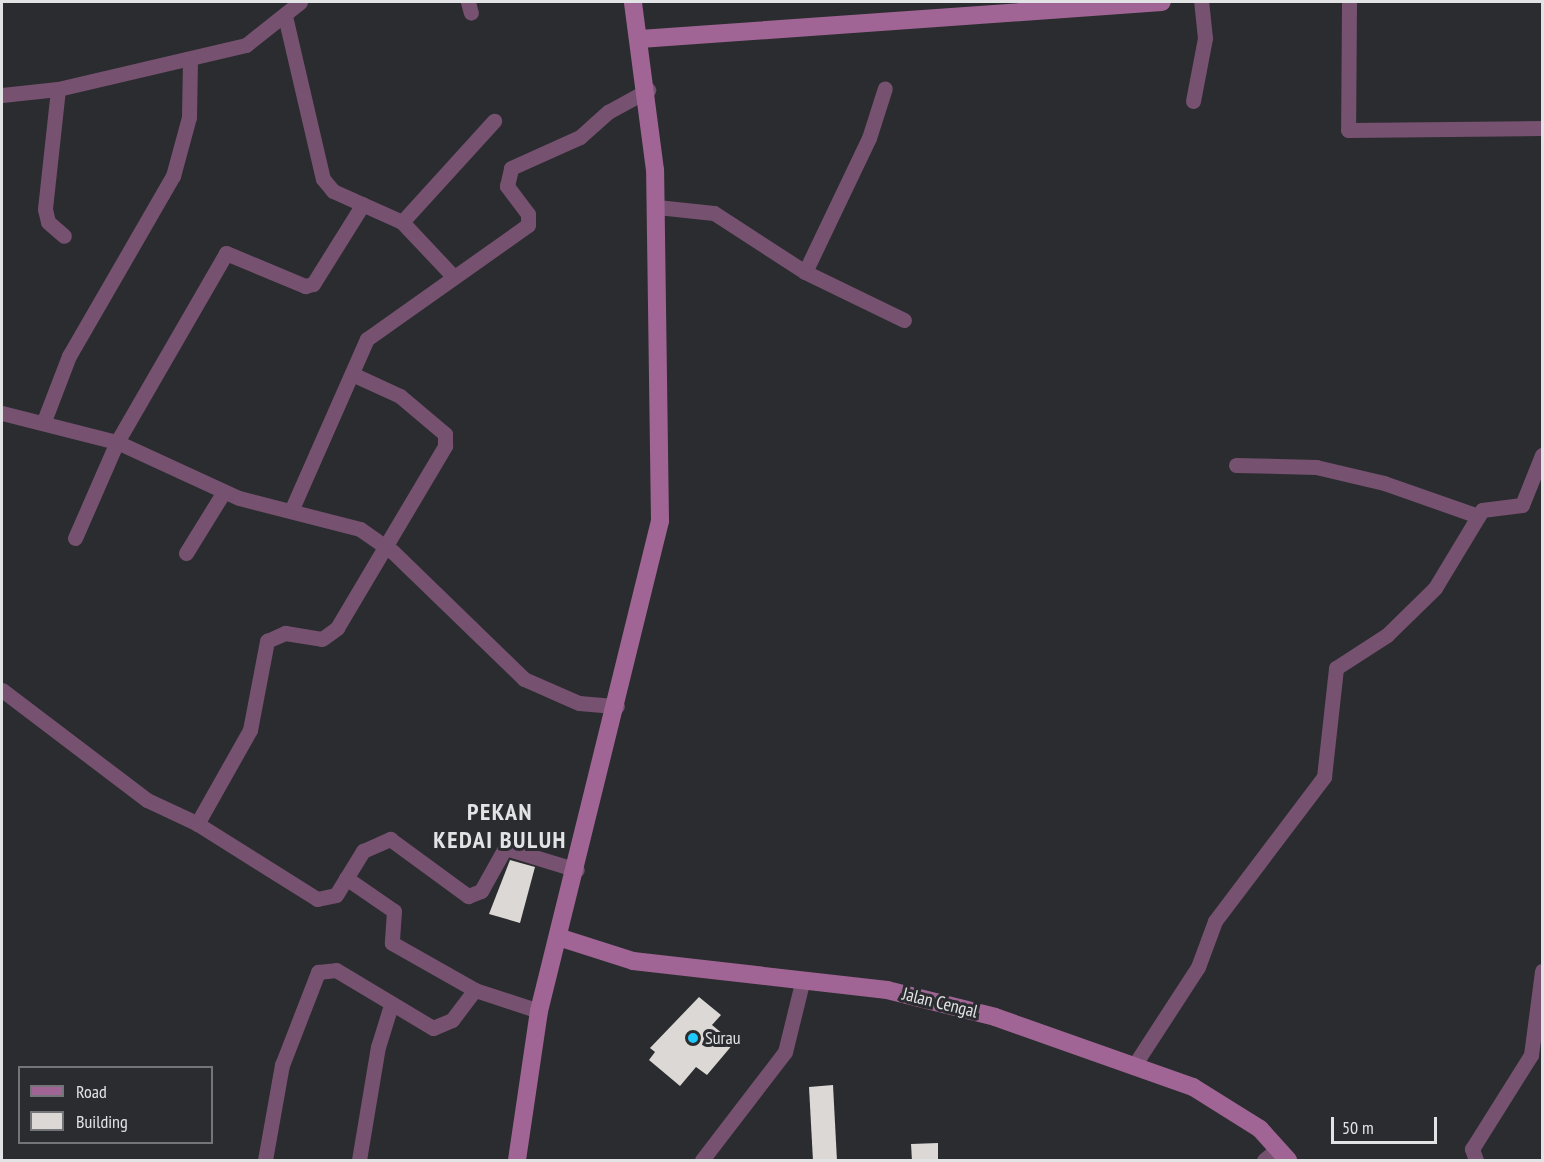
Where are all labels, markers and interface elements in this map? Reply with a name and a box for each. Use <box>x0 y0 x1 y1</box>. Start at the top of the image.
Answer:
district label: PEKAN KEDAI BULUH <box>433 798 567 854</box>
street label: Jalan Cengal <box>900 983 980 1023</box>
place label: Surau <box>705 1027 740 1049</box>
marker: Surau <box>686 1031 700 1045</box>
legend <box>18 1066 213 1144</box>
text: Road <box>76 1080 107 1103</box>
scale bar <box>1334 1105 1440 1143</box>
text: Building <box>76 1110 128 1133</box>
text: 50 m <box>1342 1116 1374 1139</box>

